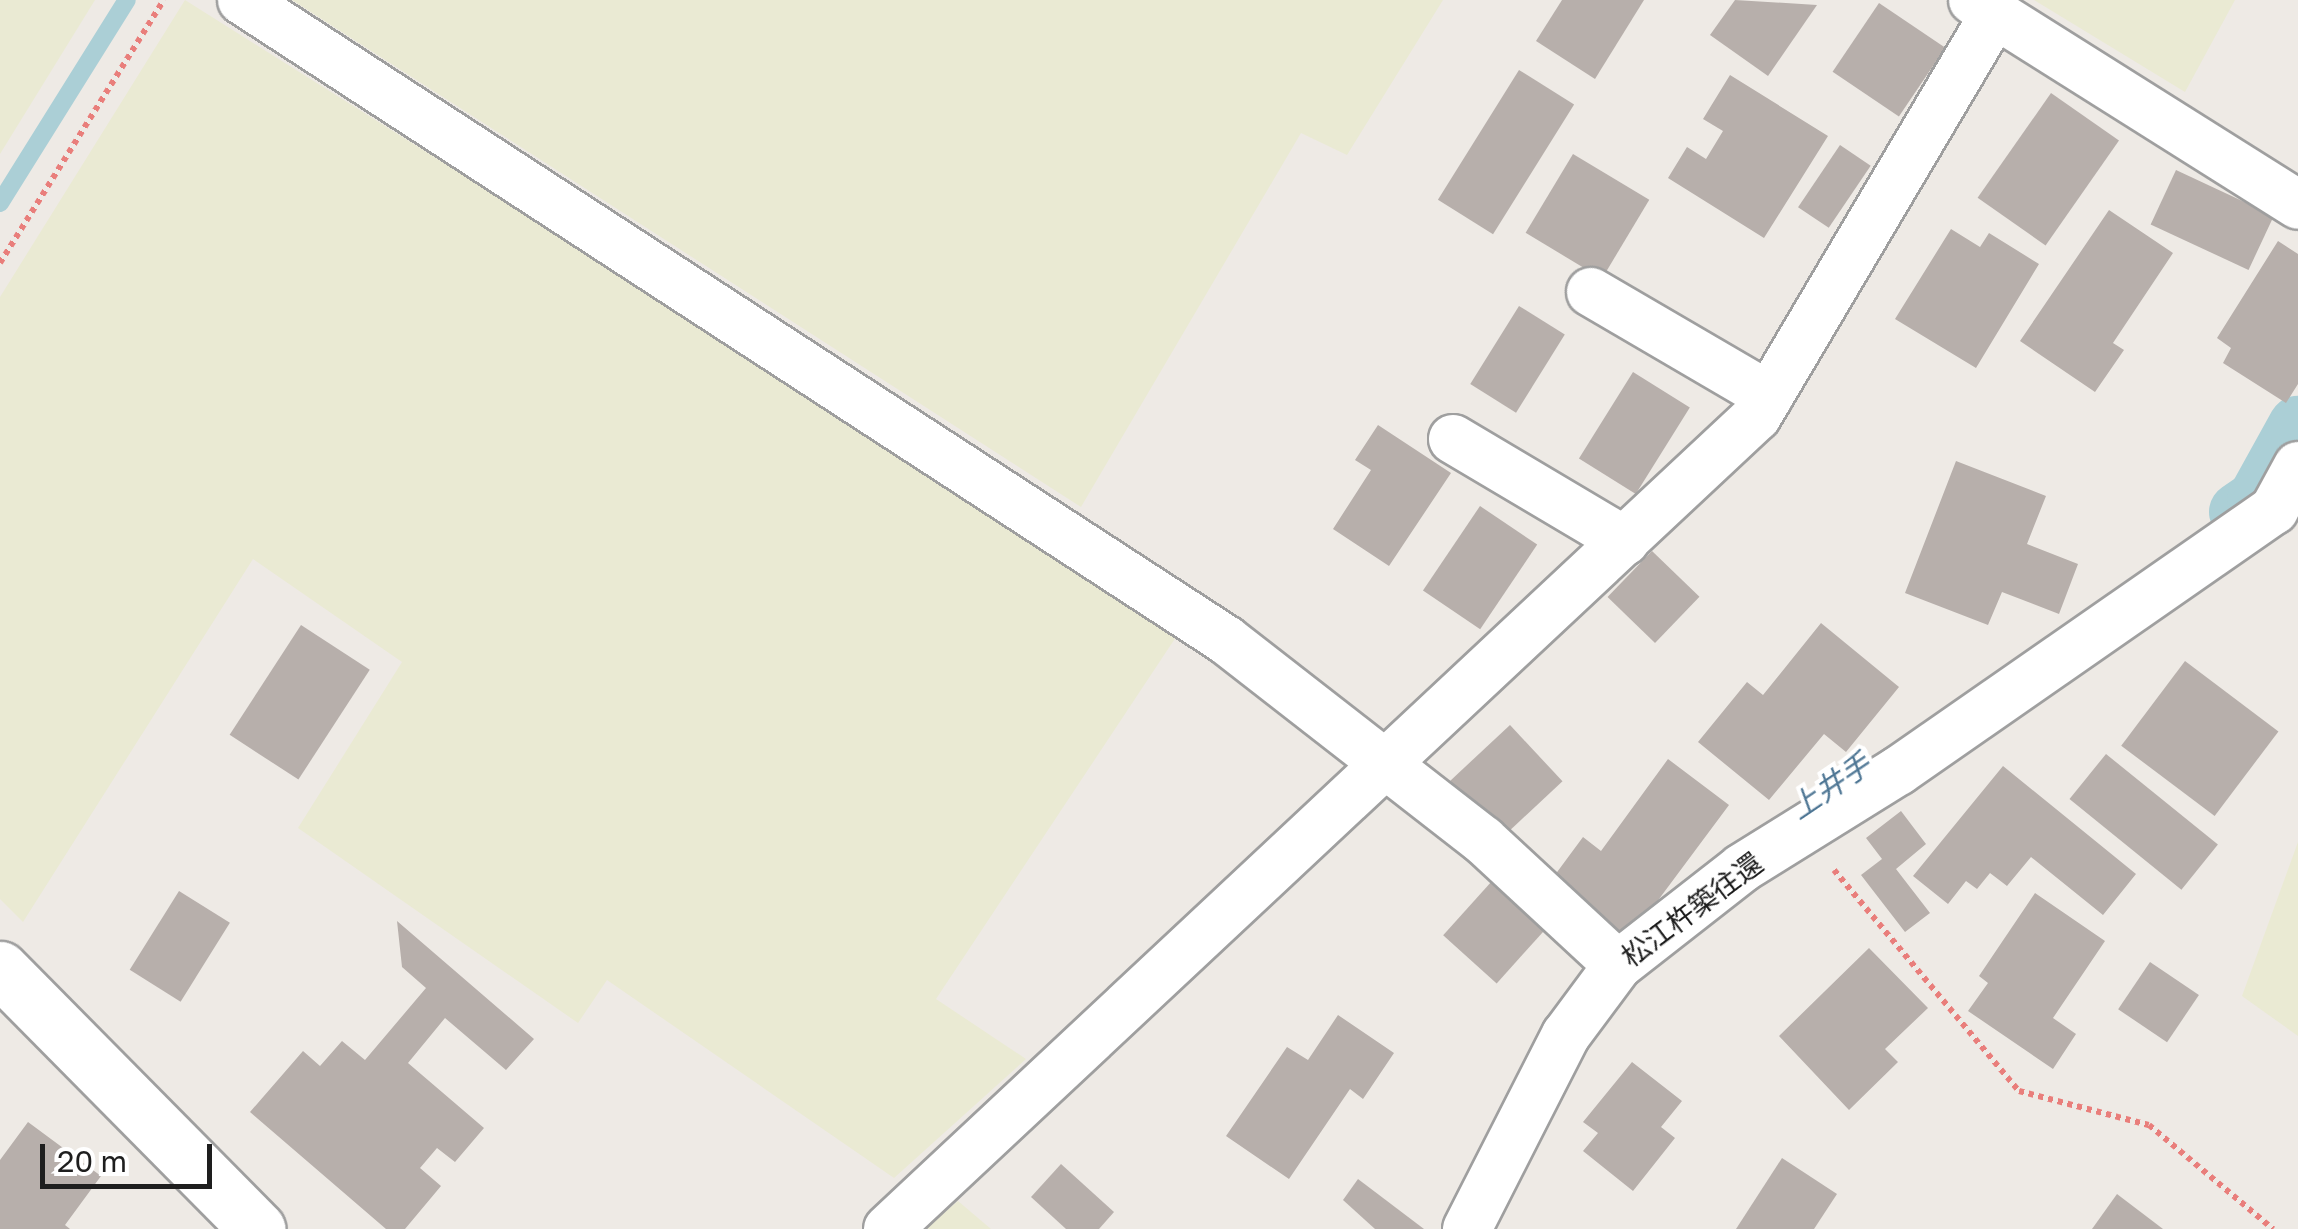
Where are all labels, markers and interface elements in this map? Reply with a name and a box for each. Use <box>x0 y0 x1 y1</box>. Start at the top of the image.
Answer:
water label: 上井手 <box>1783 746 1877 826</box>
street label: 松江杵築往還 <box>1615 846 1769 974</box>
scale bar <box>45 1124 218 1186</box>
text: 20 m <box>57 1143 127 1179</box>

